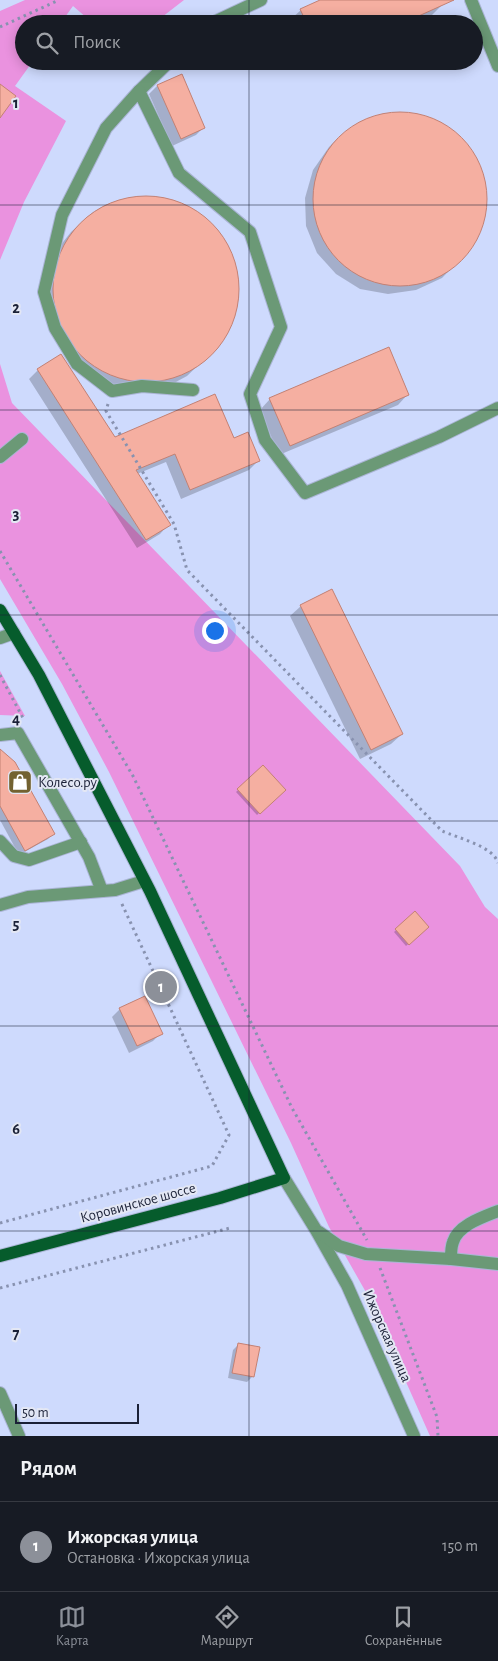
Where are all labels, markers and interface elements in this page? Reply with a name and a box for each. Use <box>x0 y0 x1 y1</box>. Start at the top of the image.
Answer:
search box <box>15 15 483 70</box>
icon: search <box>33 29 61 57</box>
text: Поиск <box>73 33 120 52</box>
text: 1 <box>13 95 19 111</box>
text: 2 <box>12 300 20 316</box>
text: 3 <box>13 506 20 522</box>
your location <box>202 618 228 644</box>
text: 4 <box>12 711 20 727</box>
shop icon: Колесо.ру <box>7 769 33 795</box>
place label: Колесо.ру <box>38 775 97 790</box>
text: 5 <box>13 916 20 932</box>
pin: 1 <box>145 968 177 1006</box>
text: 6 <box>12 1121 20 1137</box>
street label: Коровинское шоссе <box>79 1180 198 1226</box>
street label: Ижорская улица <box>360 1288 414 1385</box>
text: 7 <box>13 1326 20 1342</box>
scale bar <box>15 1401 139 1424</box>
text: 50 m <box>22 1406 49 1420</box>
text: Рядом <box>20 1458 77 1479</box>
text: Ижорская улица <box>67 1528 198 1547</box>
text: 1 <box>33 1538 39 1554</box>
text: 150 m <box>442 1538 478 1554</box>
text: Остановка · Ижорская улица <box>67 1550 250 1566</box>
tab: Карта <box>56 1603 89 1650</box>
tab: Маршрут <box>200 1603 253 1650</box>
tab: Сохранённые <box>365 1603 442 1650</box>

